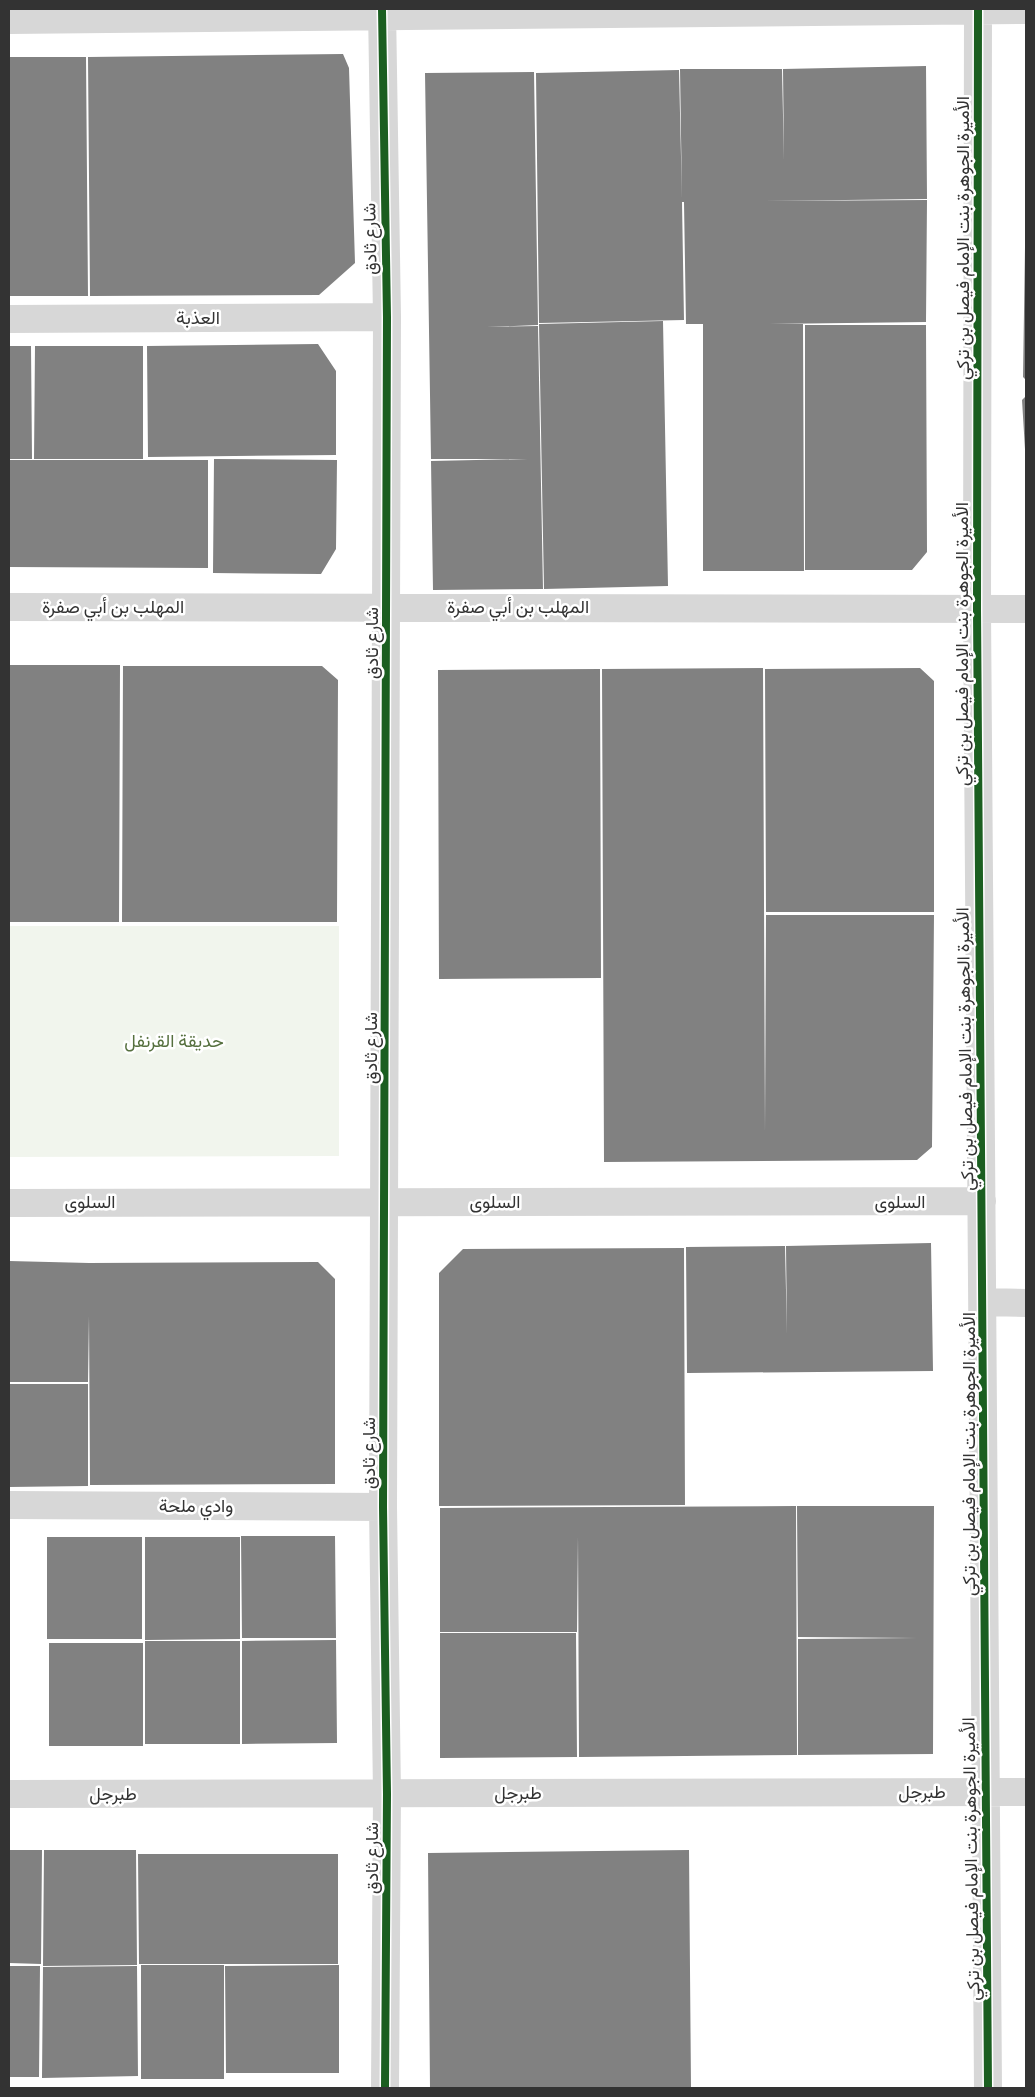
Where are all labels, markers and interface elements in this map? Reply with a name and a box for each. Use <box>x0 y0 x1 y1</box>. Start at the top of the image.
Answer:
street label: الأميرة الجوهرة بنت الإمام فيصل بن تركي <box>951 96 978 380</box>
street label: شارع ثادق <box>357 203 383 275</box>
street label: العذبة <box>176 306 220 328</box>
street label: الأميرة الجوهرة بنت الإمام فيصل بن تركي <box>950 502 977 786</box>
street label: المهلب بن أبي صفرة <box>42 595 184 622</box>
street label: المهلب بن أبي صفرة <box>447 595 589 622</box>
street label: شارع ثادق <box>360 607 384 679</box>
street label: الأميرة الجوهرة بنت الإمام فيصل بن تركي <box>951 907 982 1191</box>
street label: شارع ثادق <box>359 1012 383 1084</box>
park label: حديقة القرنفل <box>124 1029 224 1052</box>
street label: السلوى <box>65 1190 116 1213</box>
street label: السلوى <box>470 1190 521 1213</box>
street label: السلوى <box>875 1190 926 1213</box>
street label: الأميرة الجوهرة بنت الإمام فيصل بن تركي <box>957 1312 984 1596</box>
street label: شارع ثادق <box>357 1417 381 1489</box>
street label: وادي ملحة <box>159 1494 233 1521</box>
street label: الأميرة الجوهرة بنت الإمام فيصل بن تركي <box>957 1717 988 2001</box>
street label: طبرجل <box>898 1780 946 1803</box>
street label: طبرجل <box>494 1781 542 1804</box>
street label: طبرجل <box>89 1782 137 1805</box>
street label: شارع ثادق <box>360 1822 384 1894</box>

